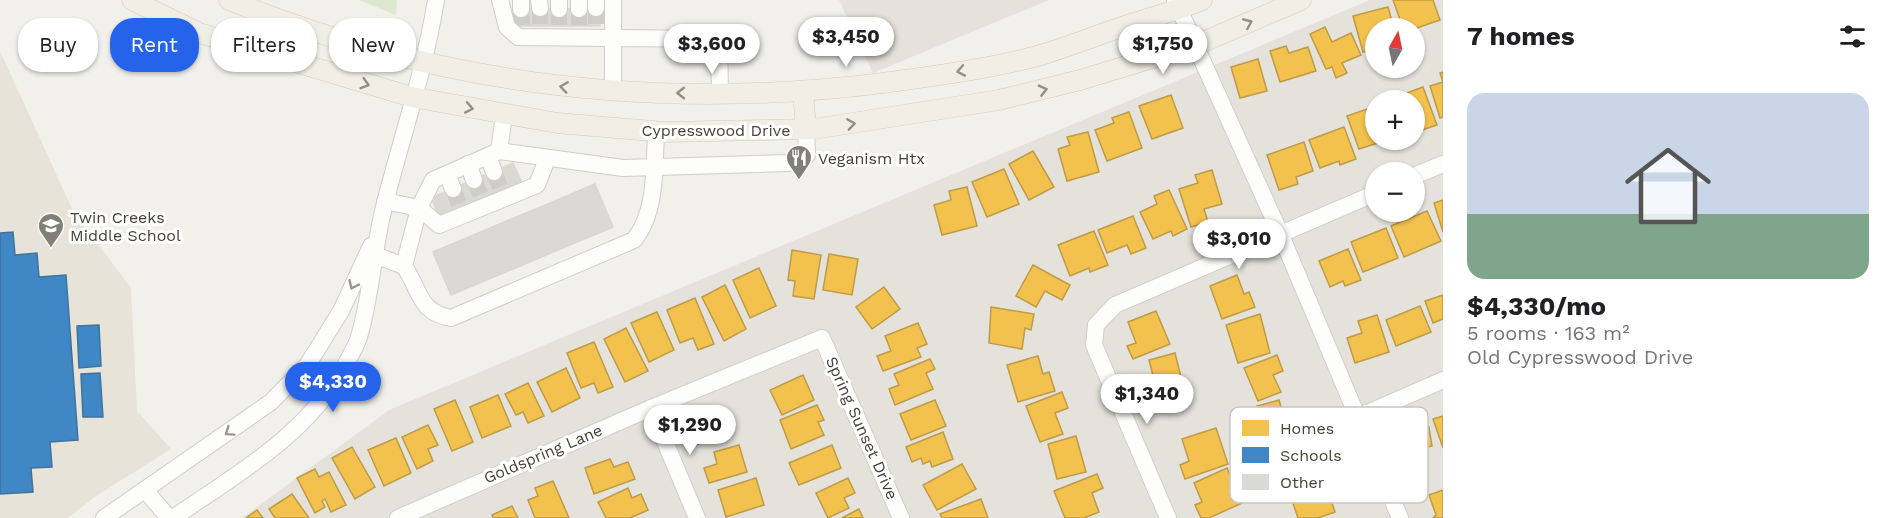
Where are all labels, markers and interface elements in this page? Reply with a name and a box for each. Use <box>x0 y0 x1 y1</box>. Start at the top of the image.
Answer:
pin: $3,450 <box>797 17 895 68</box>
chip: Buy <box>18 18 98 72</box>
chip: Rent <box>110 18 199 72</box>
chip: Filters <box>211 18 317 72</box>
chip: New <box>329 18 416 72</box>
one-way arrow <box>1242 18 1253 30</box>
north arrow <box>1365 18 1425 78</box>
map controls <box>1365 18 1425 222</box>
icon: filters <box>1836 20 1869 53</box>
text: 7 homes <box>1467 21 1575 51</box>
pin: $3,600 <box>663 24 761 75</box>
text: $3,450 <box>812 24 880 48</box>
pin: $1,750 <box>1114 24 1212 75</box>
text: $3,600 <box>678 31 746 55</box>
text: $1,750 <box>1132 31 1194 55</box>
one-way arrow <box>956 64 966 77</box>
one-way arrow <box>360 76 370 89</box>
one-way arrow <box>559 82 568 94</box>
one-way arrow <box>1038 84 1048 97</box>
one-way arrow <box>677 87 686 99</box>
button: + <box>1365 90 1425 150</box>
one-way arrow <box>464 101 474 114</box>
one-way arrow <box>847 118 856 131</box>
street label: Cypresswood Drive <box>642 121 790 140</box>
icon: home <box>1614 132 1722 240</box>
restaurant icon: Veganism Htx <box>784 143 814 181</box>
place label: Veganism Htx <box>818 149 925 168</box>
button: − <box>1365 162 1425 222</box>
place label: Twin Creeks Middle School <box>70 208 181 245</box>
school or university icon: Twin Creeks Middle School <box>36 211 66 249</box>
pin: $3,010 <box>1190 219 1288 270</box>
text: $3,010 <box>1207 226 1271 250</box>
one-way arrow <box>348 279 360 290</box>
text: $4,330/mo <box>1467 291 1606 321</box>
text: 5 rooms · 163 m² <box>1467 321 1629 345</box>
text: Old Cypresswood Drive <box>1467 345 1693 369</box>
street label: Spring Sunset Drive <box>822 354 902 502</box>
pin: $4,330 <box>284 362 382 413</box>
text: $4,330 <box>299 369 367 393</box>
pin: $1,340 <box>1098 374 1196 425</box>
text: $1,340 <box>1115 381 1179 405</box>
pin: $1,290 <box>641 405 739 456</box>
legend <box>1230 407 1428 503</box>
text: $1,290 <box>658 412 722 436</box>
text: Homes <box>1280 419 1334 438</box>
street label: Goldspring Lane <box>481 420 605 488</box>
one-way arrow <box>225 424 236 435</box>
text: Schools <box>1280 446 1342 465</box>
text: Other <box>1280 473 1325 492</box>

